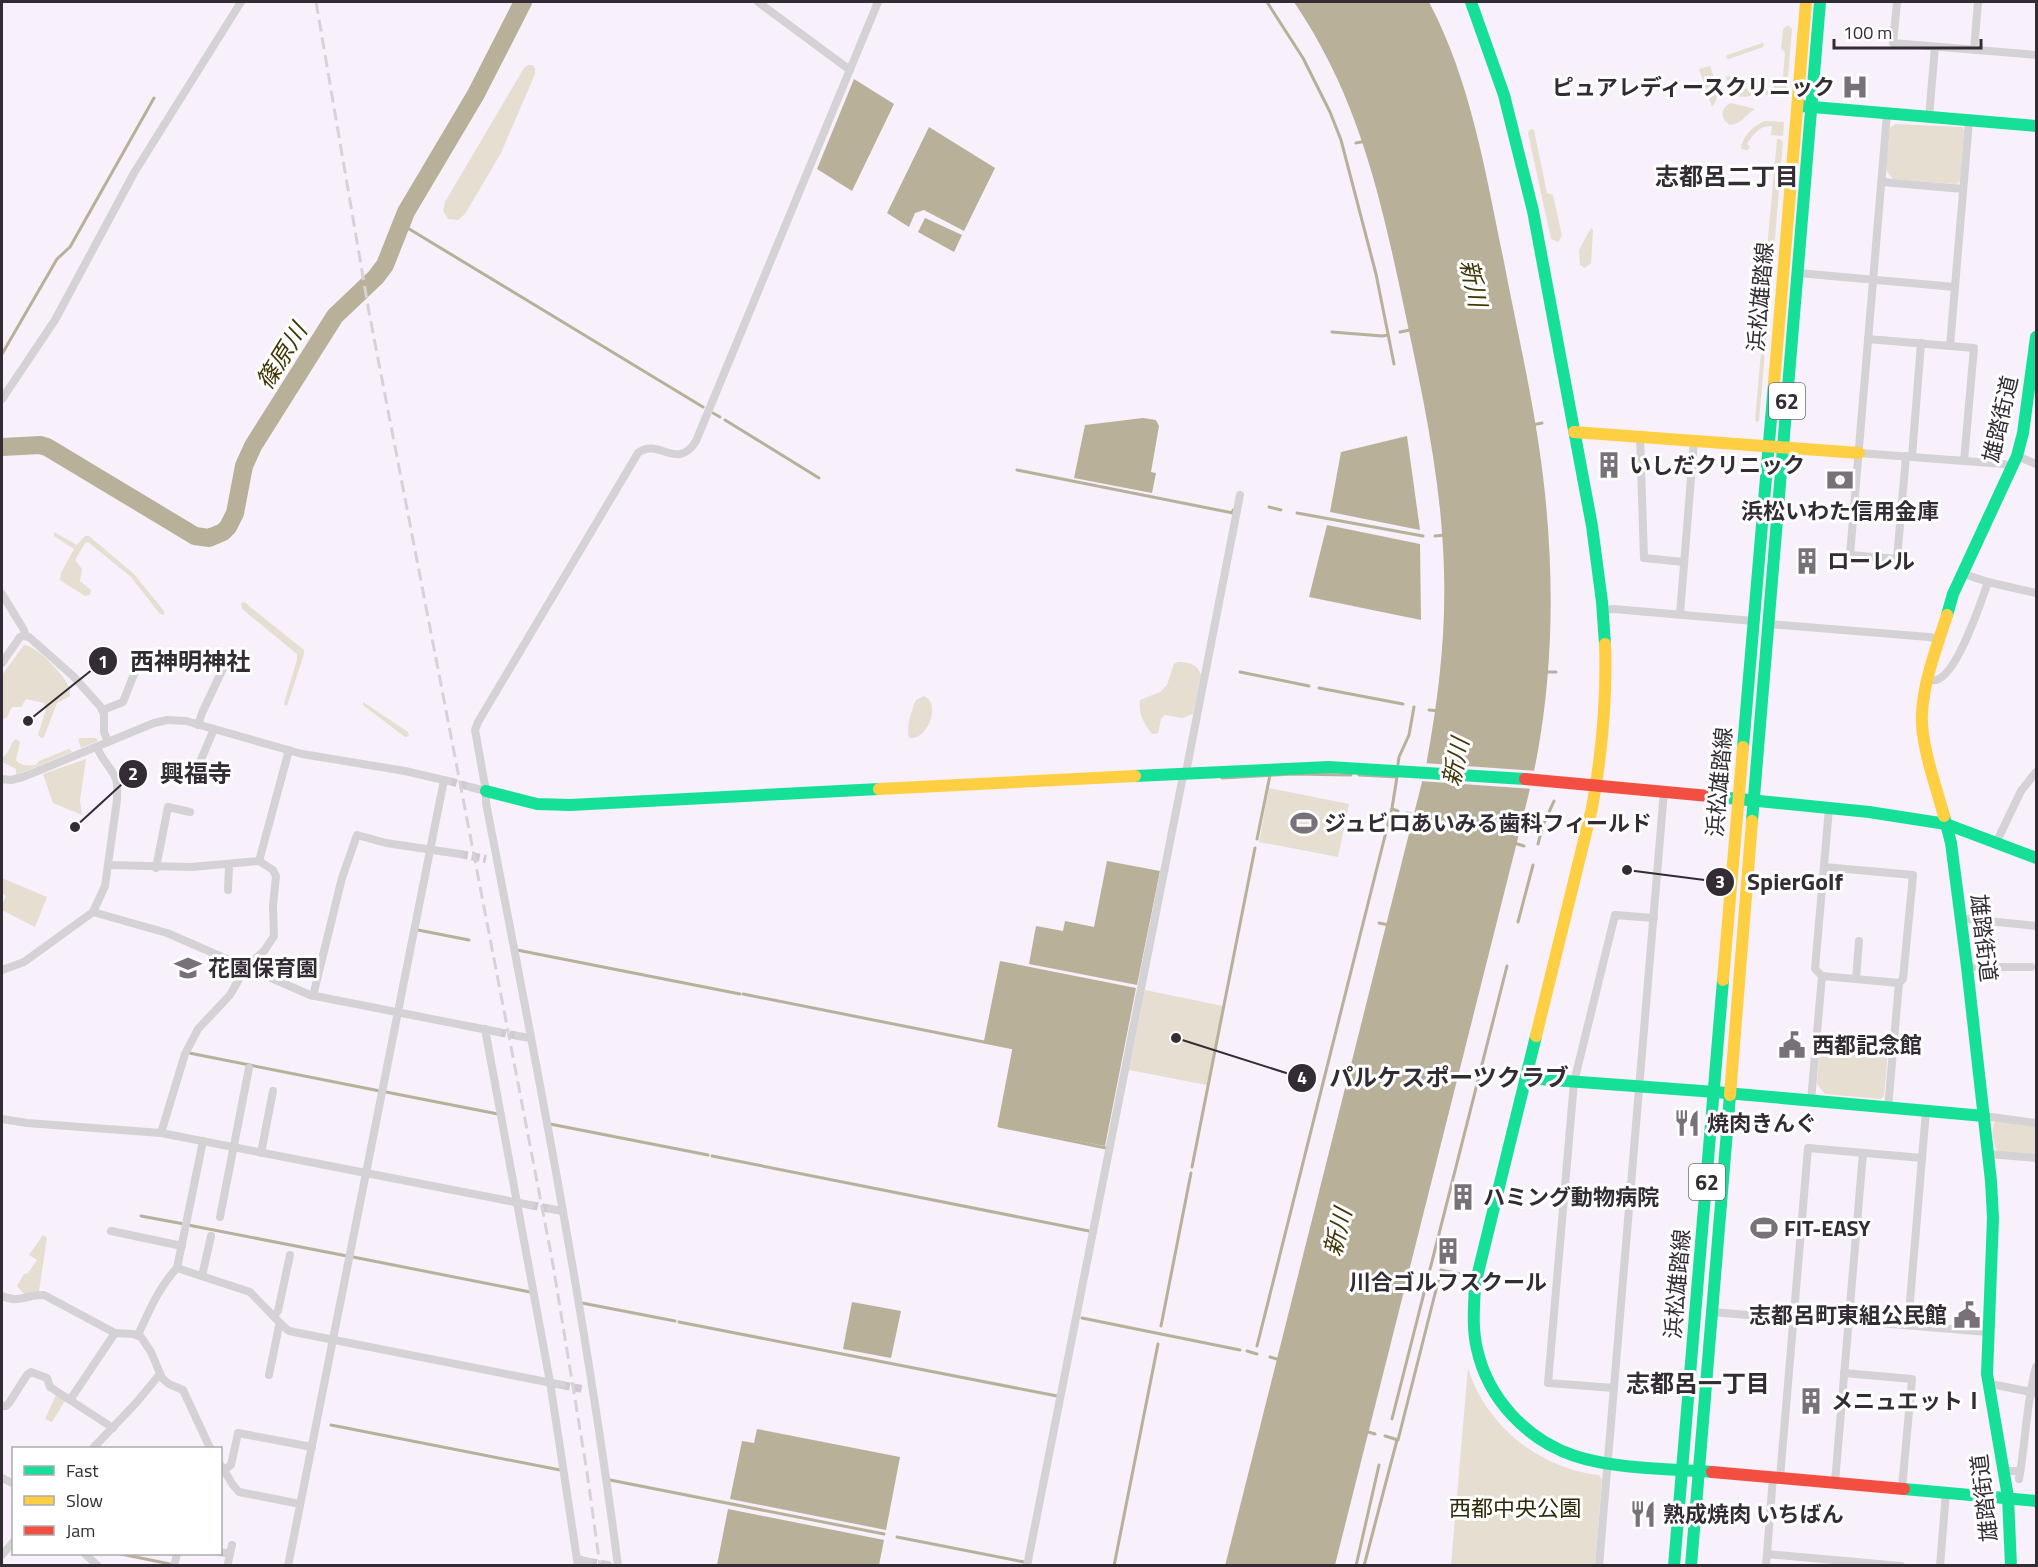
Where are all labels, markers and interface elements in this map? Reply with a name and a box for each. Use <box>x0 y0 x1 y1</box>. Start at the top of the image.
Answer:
scale bar <box>1834 12 1981 50</box>
text: 100 m <box>1843 19 1892 46</box>
place label: ピュアレディースクリニック <box>1552 70 1835 104</box>
hospital icon: ピュアレディースクリニック <box>1840 72 1870 102</box>
district label: 志都呂二丁目 <box>1655 158 1799 194</box>
street label: 浜松雄踏線 <box>1738 241 1782 353</box>
water label: 新川 <box>1451 256 1497 313</box>
water label: 篠原川 <box>247 313 317 396</box>
street label: 雄踏街道 <box>1974 372 2026 466</box>
road number: 62 <box>1769 383 1805 419</box>
place label: いしだクリニック <box>1629 448 1805 482</box>
building icon: いしだクリニック <box>1594 450 1624 480</box>
bank icon: 浜松いわた信用金庫 <box>1825 465 1855 495</box>
place label: 浜松いわた信用金庫 <box>1741 494 1939 528</box>
place label: ローレル <box>1827 544 1915 578</box>
building icon: ローレル <box>1792 546 1822 576</box>
callout: 西神明神社 <box>88 640 262 682</box>
text: 西神明神社 <box>130 643 250 679</box>
text: 1 <box>98 648 108 675</box>
street label: 浜松雄踏線 <box>1697 726 1741 838</box>
water label: 新川 <box>1432 732 1478 789</box>
callout: 興福寺 <box>118 753 244 795</box>
text: 興福寺 <box>160 755 232 791</box>
text: 2 <box>128 760 138 787</box>
place label: ジュビロあいみる歯科フィールド <box>1324 806 1652 840</box>
sports icon: ジュビロあいみる歯科フィールド <box>1289 808 1319 838</box>
callout: SpierGolf <box>1705 861 1855 903</box>
text: SpierGolf <box>1747 863 1843 899</box>
text: 3 <box>1715 868 1725 895</box>
street label: 雄踏街道 <box>1962 892 2006 984</box>
place label: 花園保育園 <box>208 951 318 985</box>
school or university icon: 花園保育園 <box>173 953 203 983</box>
place label: 西都記念館 <box>1812 1028 1922 1062</box>
public building icon: 西都記念館 <box>1777 1030 1807 1060</box>
callout: パルケスポーツクラブ <box>1287 1057 1581 1099</box>
text: パルケスポーツクラブ <box>1329 1059 1569 1095</box>
text: 4 <box>1297 1064 1307 1091</box>
place label: 焼肉きんぐ <box>1707 1106 1817 1140</box>
restaurant icon: 焼肉きんぐ <box>1672 1108 1702 1138</box>
road number: 62 <box>1689 1164 1725 1200</box>
place label: ハミング動物病院 <box>1483 1180 1659 1214</box>
building icon: ハミング動物病院 <box>1448 1182 1478 1212</box>
water label: 新川 <box>1314 1201 1361 1260</box>
place label: FIT-EASY <box>1784 1211 1871 1245</box>
sports icon: FIT-EASY <box>1749 1213 1779 1243</box>
street label: 浜松雄踏線 <box>1655 1228 1699 1340</box>
building icon: 川合ゴルフスクール <box>1433 1236 1463 1266</box>
place label: 川合ゴルフスクール <box>1349 1265 1547 1299</box>
place label: 志都呂町東組公民館 <box>1749 1298 1947 1332</box>
public building icon: 志都呂町東組公民館 <box>1952 1300 1982 1330</box>
district label: 志都呂一丁目 <box>1626 1365 1770 1401</box>
place label: メニュエットⅠ <box>1831 1384 1985 1418</box>
building icon: メニュエットⅠ <box>1796 1386 1826 1416</box>
legend <box>12 1447 222 1555</box>
street label: 雄踏街道 <box>1962 1452 2006 1544</box>
text: Fast <box>66 1457 99 1484</box>
text: Slow <box>66 1487 103 1514</box>
park label: 西都中央公園 <box>1449 1491 1581 1525</box>
place label: 熟成焼肉 いちばん <box>1663 1497 1844 1531</box>
restaurant icon: 熟成焼肉 いちばん <box>1628 1499 1658 1529</box>
text: Jam <box>66 1517 95 1544</box>

